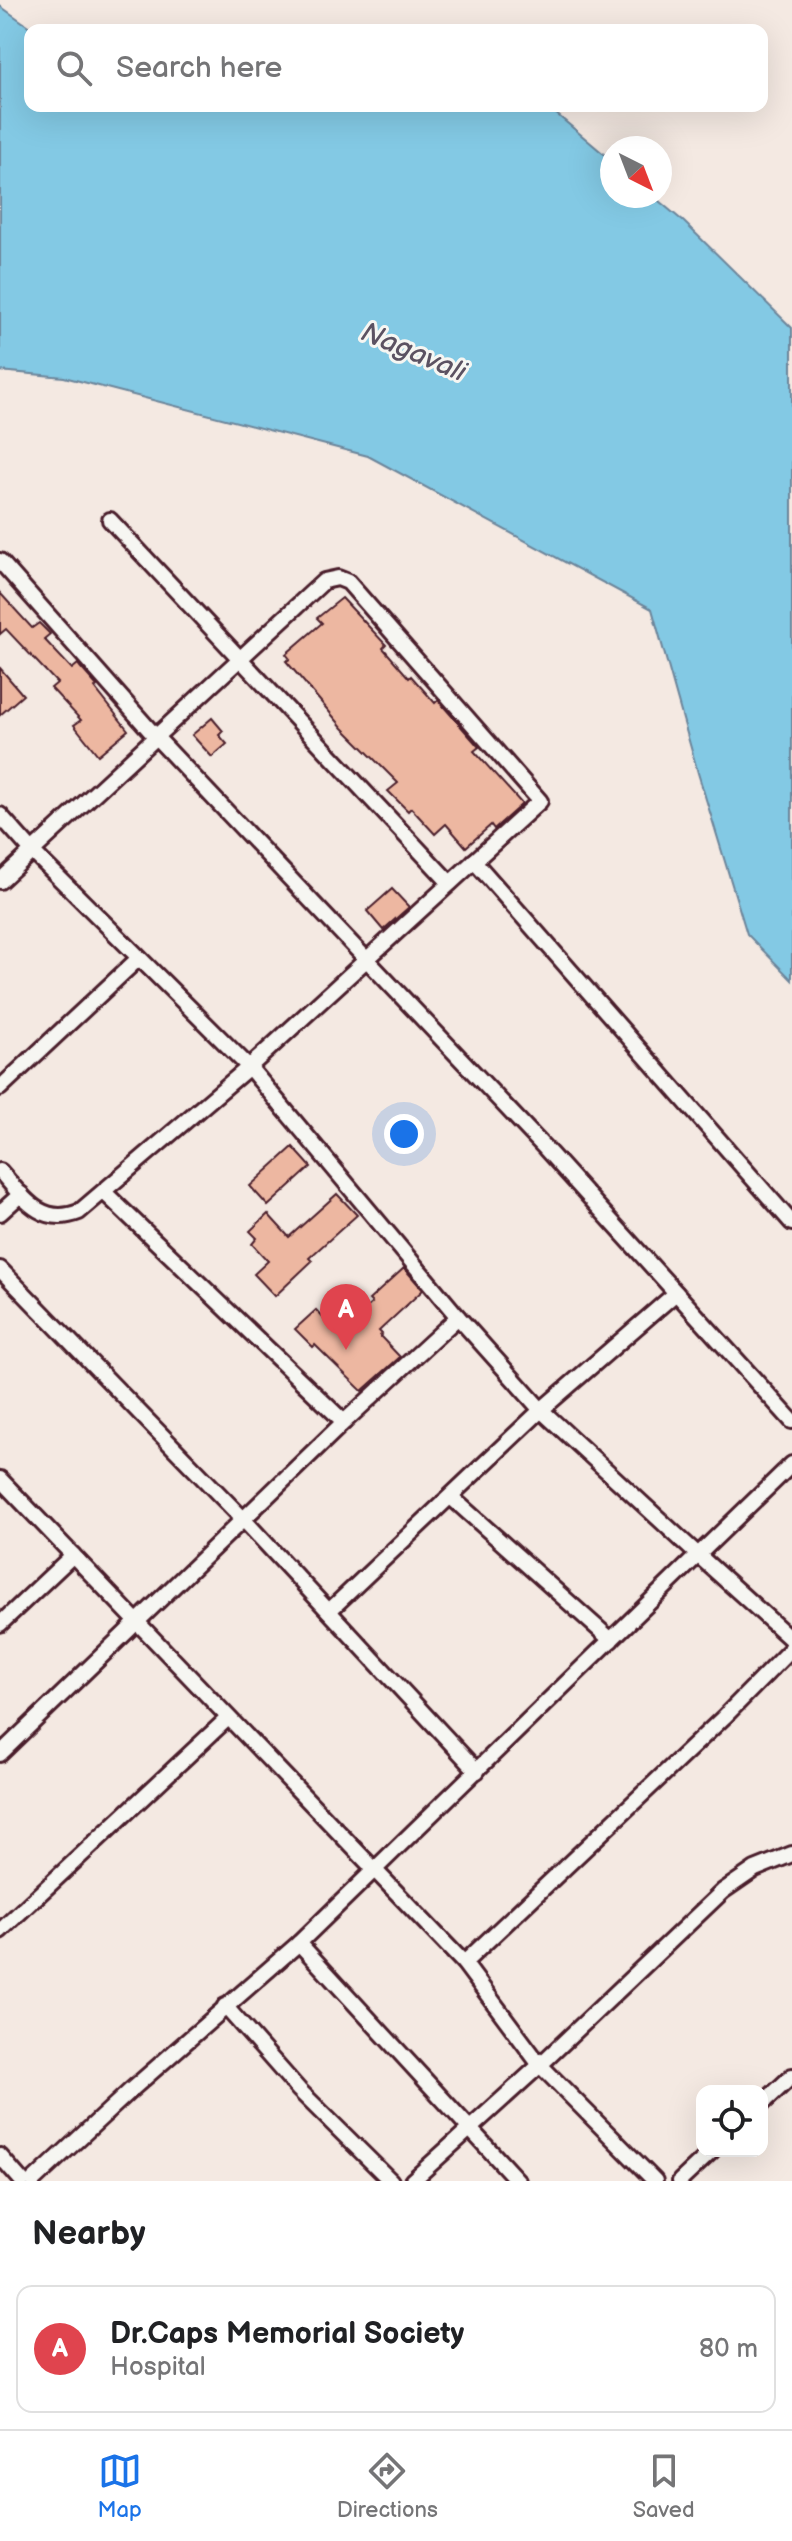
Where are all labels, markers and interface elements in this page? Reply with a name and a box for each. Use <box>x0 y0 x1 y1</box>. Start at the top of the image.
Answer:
search box <box>24 24 768 112</box>
icon: search <box>52 46 96 90</box>
text: Search here <box>116 50 282 86</box>
north arrow <box>600 136 672 208</box>
water label: Nagavali <box>356 316 472 390</box>
your location <box>384 1114 424 1154</box>
pin: A <box>320 1284 372 1350</box>
map controls <box>696 2085 768 2157</box>
button: locate <box>696 2085 768 2157</box>
text: Nearby <box>32 2213 146 2254</box>
text: Dr.Caps Memorial Society <box>110 2316 464 2352</box>
text: A <box>52 2334 68 2365</box>
text: 80 m <box>699 2334 758 2365</box>
text: Hospital <box>110 2352 206 2383</box>
tab: Map <box>97 2449 142 2524</box>
tab: Directions <box>337 2449 438 2524</box>
tab: Saved <box>633 2449 695 2524</box>

